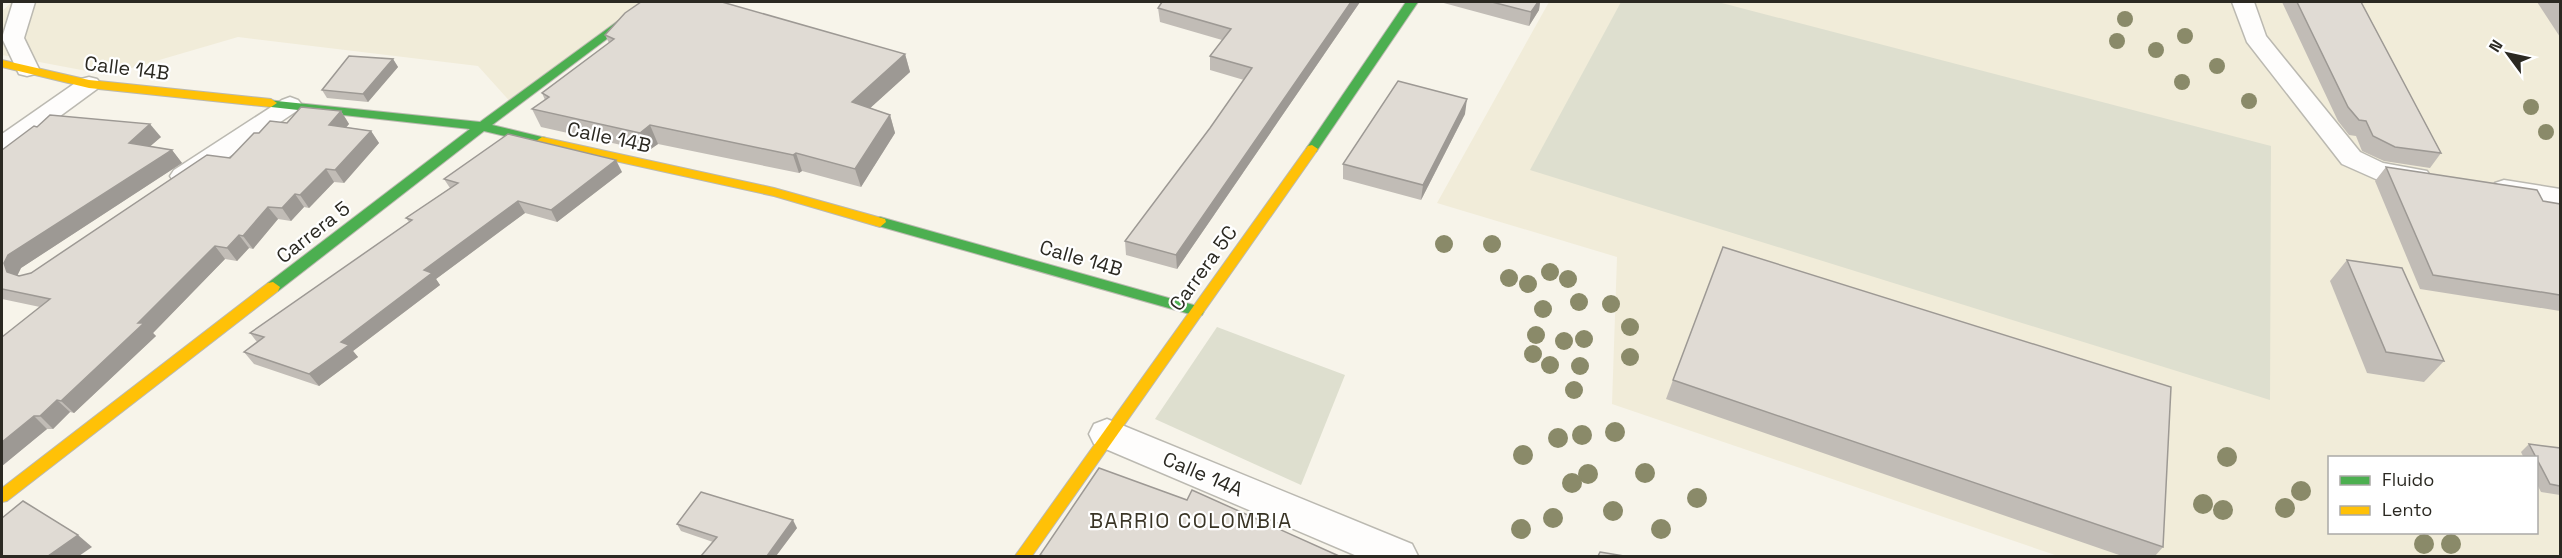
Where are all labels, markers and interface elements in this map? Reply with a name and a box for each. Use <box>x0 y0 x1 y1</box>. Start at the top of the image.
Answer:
north arrow <box>2478 24 2538 84</box>
text: N <box>2484 36 2508 56</box>
street label: Calle 14B <box>83 50 171 86</box>
street label: Calle 14B <box>565 115 653 159</box>
street label: Carrera 5 <box>271 195 355 269</box>
street label: Carrera 5C <box>1163 220 1243 316</box>
street label: Calle 14B <box>1036 234 1126 282</box>
street label: Calle 14A <box>1159 446 1247 503</box>
legend <box>2328 456 2538 534</box>
text: Fluido <box>2382 468 2434 491</box>
text: Lento <box>2382 498 2432 521</box>
district label: BARRIO COLOMBIA <box>1089 507 1293 534</box>

